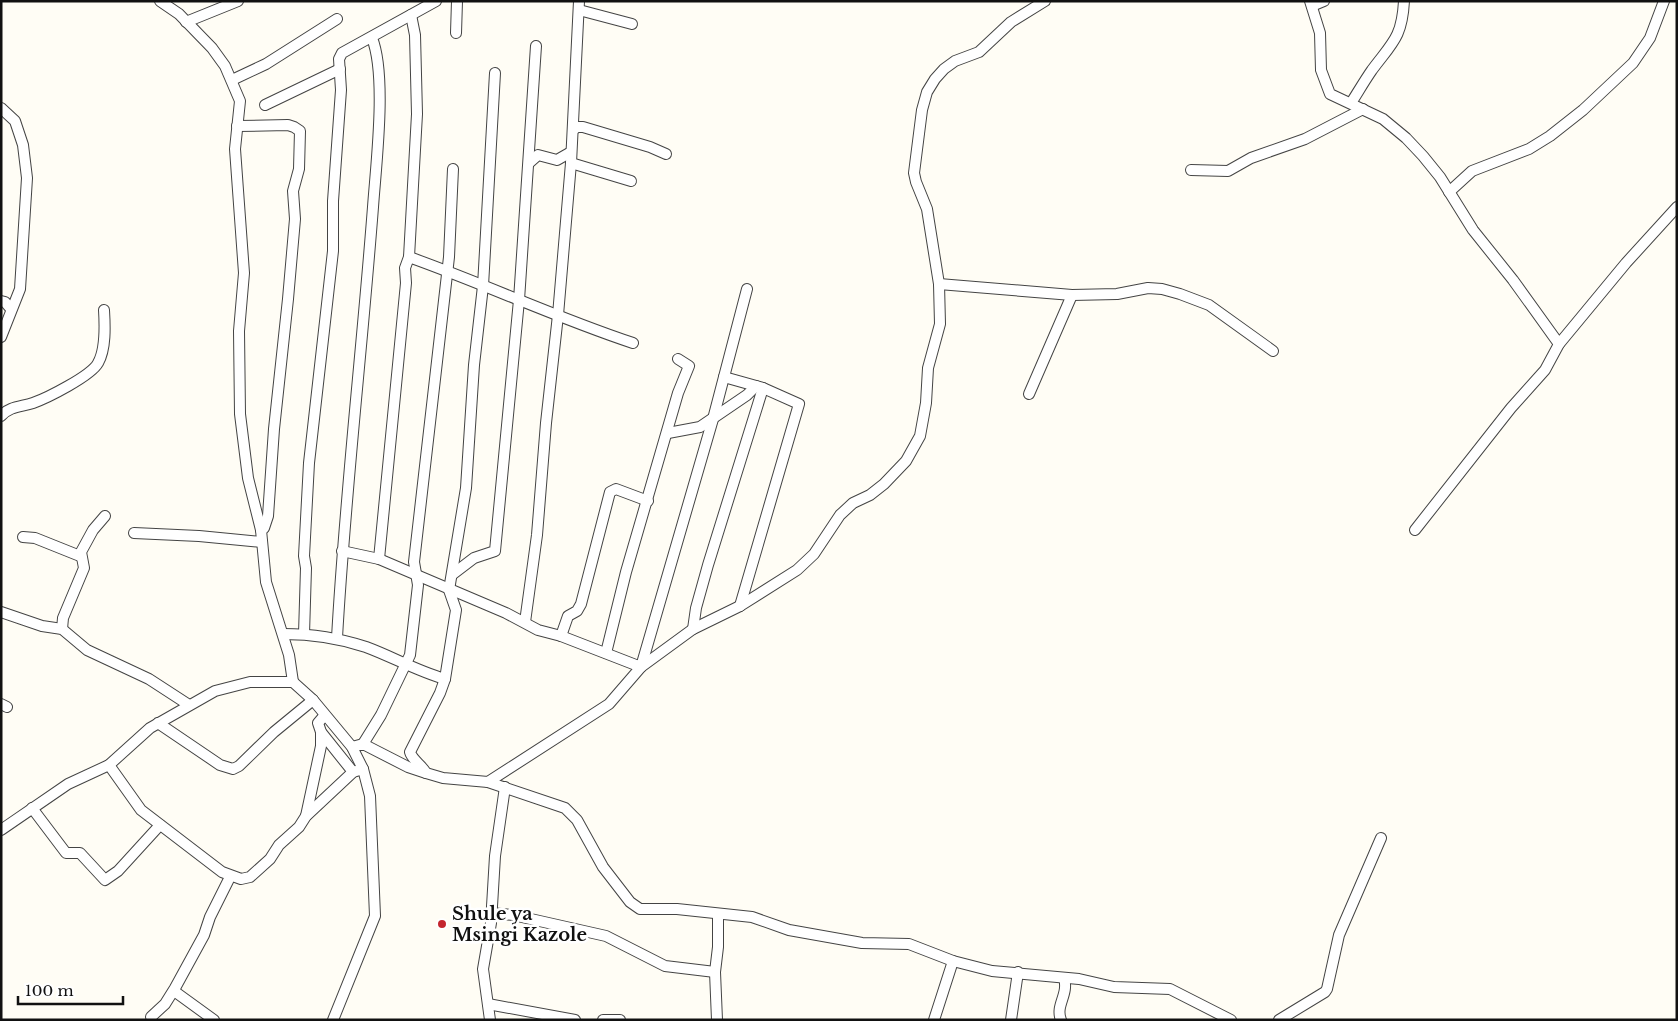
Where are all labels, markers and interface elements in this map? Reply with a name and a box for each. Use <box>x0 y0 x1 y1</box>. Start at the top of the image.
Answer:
place label: Shule ya Msingi Kazole <box>452 903 587 946</box>
marker: Shule ya Msingi Kazole <box>436 918 448 930</box>
scale bar <box>18 974 122 1006</box>
text: 100 m <box>25 981 74 1000</box>

